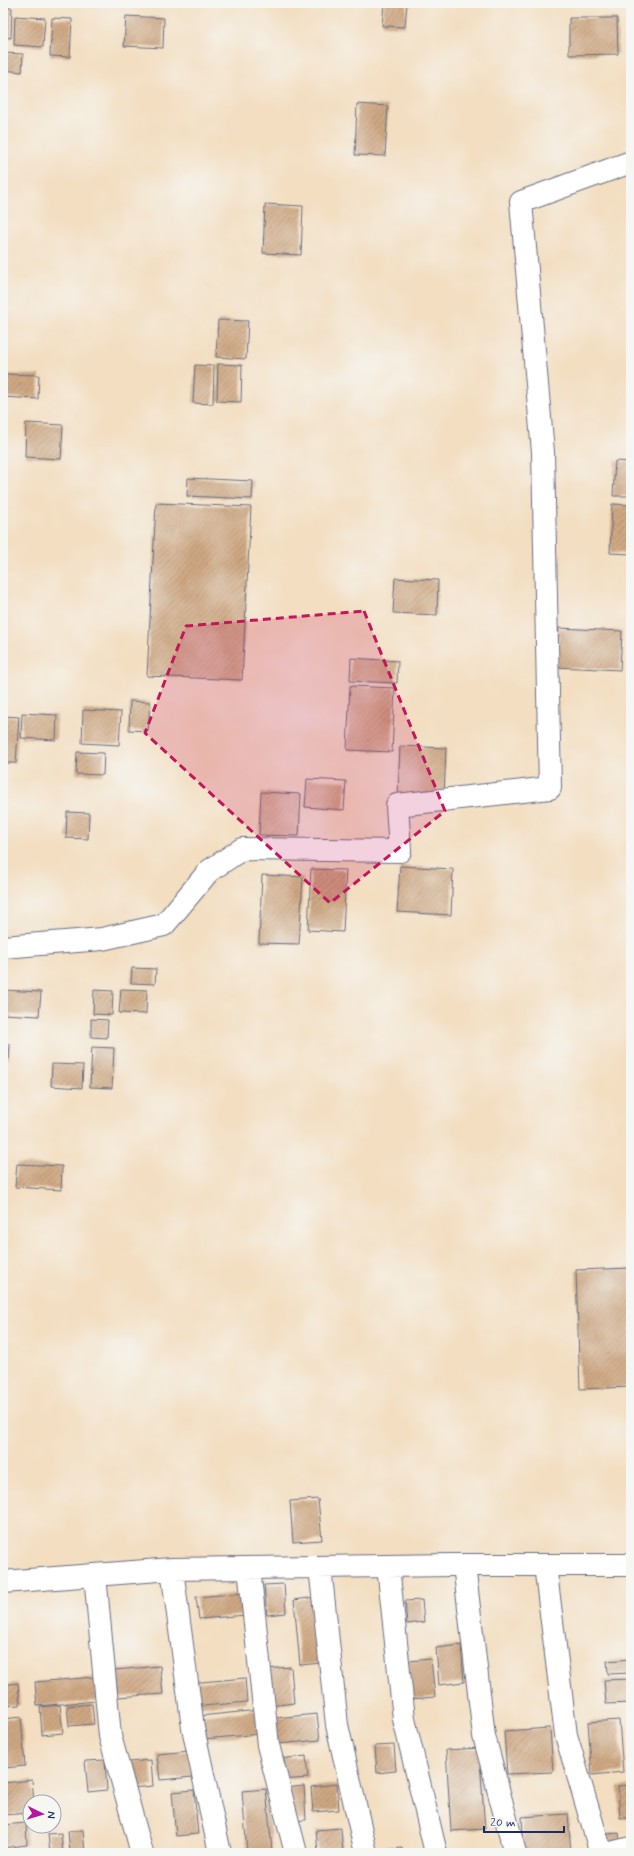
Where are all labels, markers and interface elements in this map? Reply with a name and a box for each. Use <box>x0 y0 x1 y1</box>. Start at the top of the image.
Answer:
north arrow <box>22 1794 62 1834</box>
scale bar <box>484 1808 564 1834</box>
text: N <box>44 1811 58 1819</box>
text: 20 m <box>490 1815 516 1831</box>

